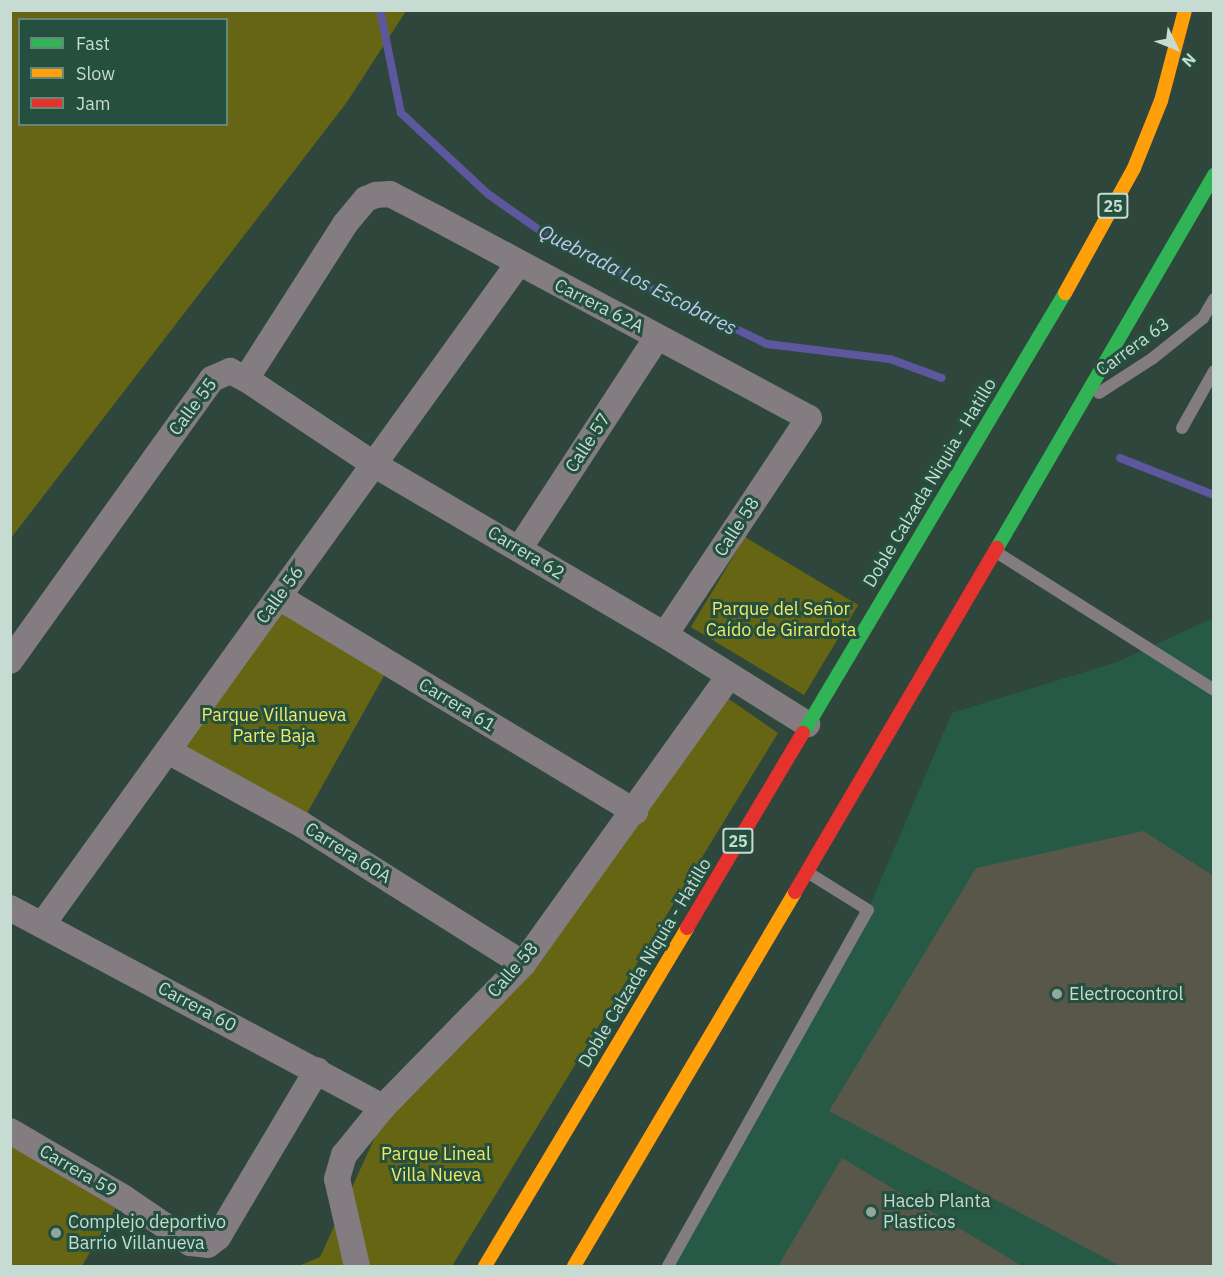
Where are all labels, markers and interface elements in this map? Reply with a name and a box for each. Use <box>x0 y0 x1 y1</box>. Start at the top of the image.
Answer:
legend <box>18 18 228 126</box>
north arrow <box>1146 18 1206 78</box>
text: Fast <box>76 32 110 55</box>
text: N <box>1178 49 1200 71</box>
text: Slow <box>76 62 115 85</box>
text: Jam <box>76 92 111 115</box>
road number: 25 <box>1096 193 1130 219</box>
water label: Quebrada Los Escobares <box>535 219 741 339</box>
street label: Carrera 62A <box>551 274 647 338</box>
street label: Carrera 63 <box>1092 313 1174 381</box>
street label: Calle 55 <box>164 374 222 440</box>
street label: Doble Calzada Niquia - Hatillo <box>859 374 1001 592</box>
street label: Calle 57 <box>561 409 615 477</box>
street label: Calle 58 <box>710 493 764 561</box>
street label: Carrera 62 <box>484 522 568 584</box>
street label: Calle 56 <box>252 562 308 628</box>
park label: Parque del Señor Caído de Girardota <box>706 599 856 642</box>
street label: Carrera 61 <box>415 674 499 736</box>
park label: Parque Villanueva Parte Baja <box>202 705 346 748</box>
street label: Carrera 60A <box>301 818 395 888</box>
road number: 25 <box>722 828 754 854</box>
street label: Doble Calzada Niquia - Hatillo <box>574 854 716 1072</box>
street label: Calle 58 <box>483 938 543 1002</box>
street label: Carrera 60 <box>154 977 240 1037</box>
place label: Electrocontrol <box>1069 983 1183 1005</box>
marker: Electrocontrol <box>1050 987 1064 1001</box>
street label: Carrera 59 <box>35 1140 121 1202</box>
park label: Parque Lineal Villa Nueva <box>381 1144 491 1186</box>
place label: Haceb Planta Plasticos <box>883 1191 990 1234</box>
marker: Haceb Planta Plasticos <box>864 1205 878 1219</box>
place label: Complejo deportivo Barrio Villanueva <box>68 1212 226 1254</box>
marker: Complejo deportivo Barrio Villanueva <box>49 1226 63 1240</box>

